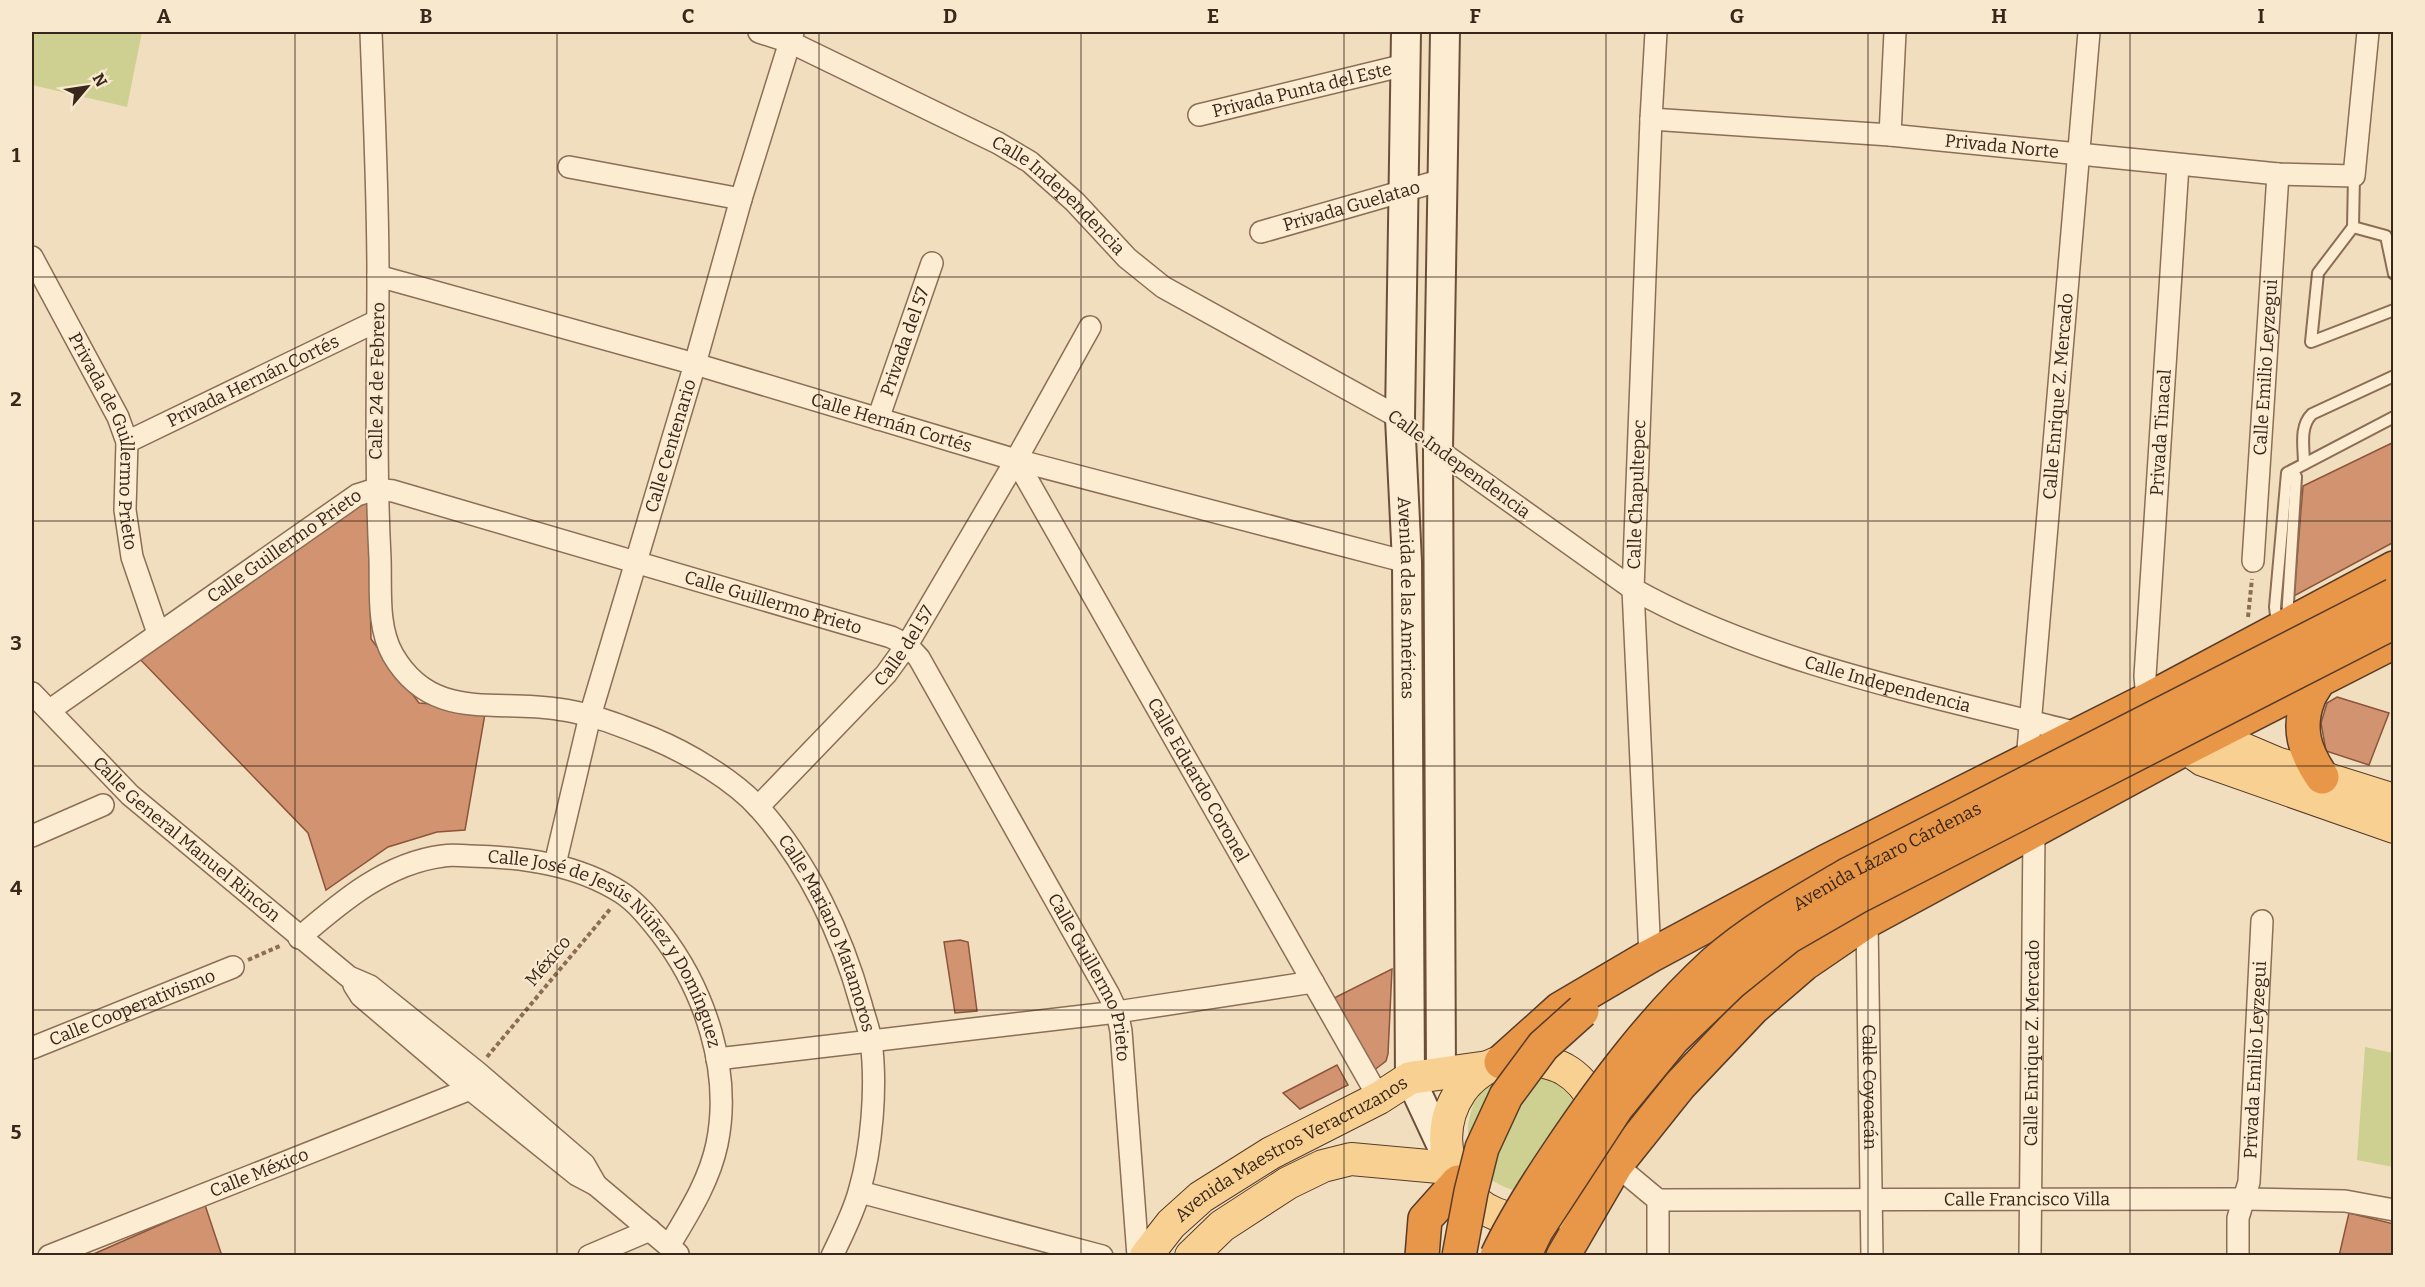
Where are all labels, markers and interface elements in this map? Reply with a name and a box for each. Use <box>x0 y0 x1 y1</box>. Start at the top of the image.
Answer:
text: A <box>157 4 172 28</box>
text: B <box>420 4 433 28</box>
text: C <box>682 4 694 28</box>
text: D <box>943 4 957 28</box>
text: E <box>1207 4 1219 28</box>
text: F <box>1469 4 1481 28</box>
text: G <box>1730 4 1744 28</box>
text: H <box>1991 4 2007 28</box>
text: I <box>2257 4 2265 28</box>
north arrow <box>57 57 117 117</box>
street label: Privada Punta del Este <box>1210 58 1394 122</box>
text: N <box>88 70 111 90</box>
street label: Privada Norte <box>1944 130 2060 163</box>
street label: Calle Independencia <box>988 131 1130 260</box>
text: 1 <box>12 143 21 167</box>
street label: Privada Guelatao <box>1280 176 1422 236</box>
street label: Calle Emilio Leyzegui <box>2249 279 2282 456</box>
street label: Privada del 57 <box>876 284 934 399</box>
street label: Calle Enrique Z. Mercado <box>2038 292 2078 500</box>
street label: Calle 24 de Febrero <box>365 302 389 460</box>
street label: Privada de Guillermo Prieto <box>64 329 142 552</box>
street label: Privada Hernán Cortés <box>163 330 343 432</box>
street label: Privada Tinacal <box>2146 369 2176 497</box>
street label: Calle Centenario <box>640 376 701 515</box>
text: 2 <box>10 387 22 411</box>
street label: Calle Hernán Cortés <box>808 388 975 457</box>
street label: Calle Independencia <box>1383 405 1535 523</box>
street label: Calle Chapultepec <box>1623 419 1650 570</box>
street label: Calle Guillermo Prieto <box>203 484 366 608</box>
street label: Avenida de las Américas <box>1393 496 1419 699</box>
street label: Calle Guillermo Prieto <box>682 566 864 639</box>
street label: Calle del 57 <box>869 602 939 691</box>
text: 3 <box>10 631 22 655</box>
street label: Calle Independencia <box>1802 651 1973 717</box>
street label: Calle Eduardo Coronel <box>1143 694 1253 866</box>
street label: Calle General Manuel Rincón <box>88 752 285 927</box>
street label: Avenida Lázaro Cárdenas <box>1789 797 1985 915</box>
street label: Calle Mariano Matamoros <box>773 830 880 1034</box>
street label: Calle José de Jesús Núñez y Domínguez <box>487 846 726 1050</box>
text: 4 <box>10 876 22 900</box>
street label: Calle Guillermo Prieto <box>1043 889 1134 1062</box>
street label: México <box>521 931 575 991</box>
street label: Calle Enrique Z. Mercado <box>2020 939 2044 1147</box>
street label: Privada Emilio Leyzegui <box>2239 960 2271 1159</box>
street label: Calle Cooperativismo <box>46 964 218 1051</box>
street label: Calle Coyoacán <box>1858 1024 1881 1151</box>
street label: Avenida Maestros Veracruzanos <box>1170 1071 1412 1226</box>
text: 5 <box>11 1120 22 1144</box>
street label: Calle México <box>207 1143 312 1202</box>
street label: Calle Francisco Villa <box>1944 1188 2110 1211</box>

